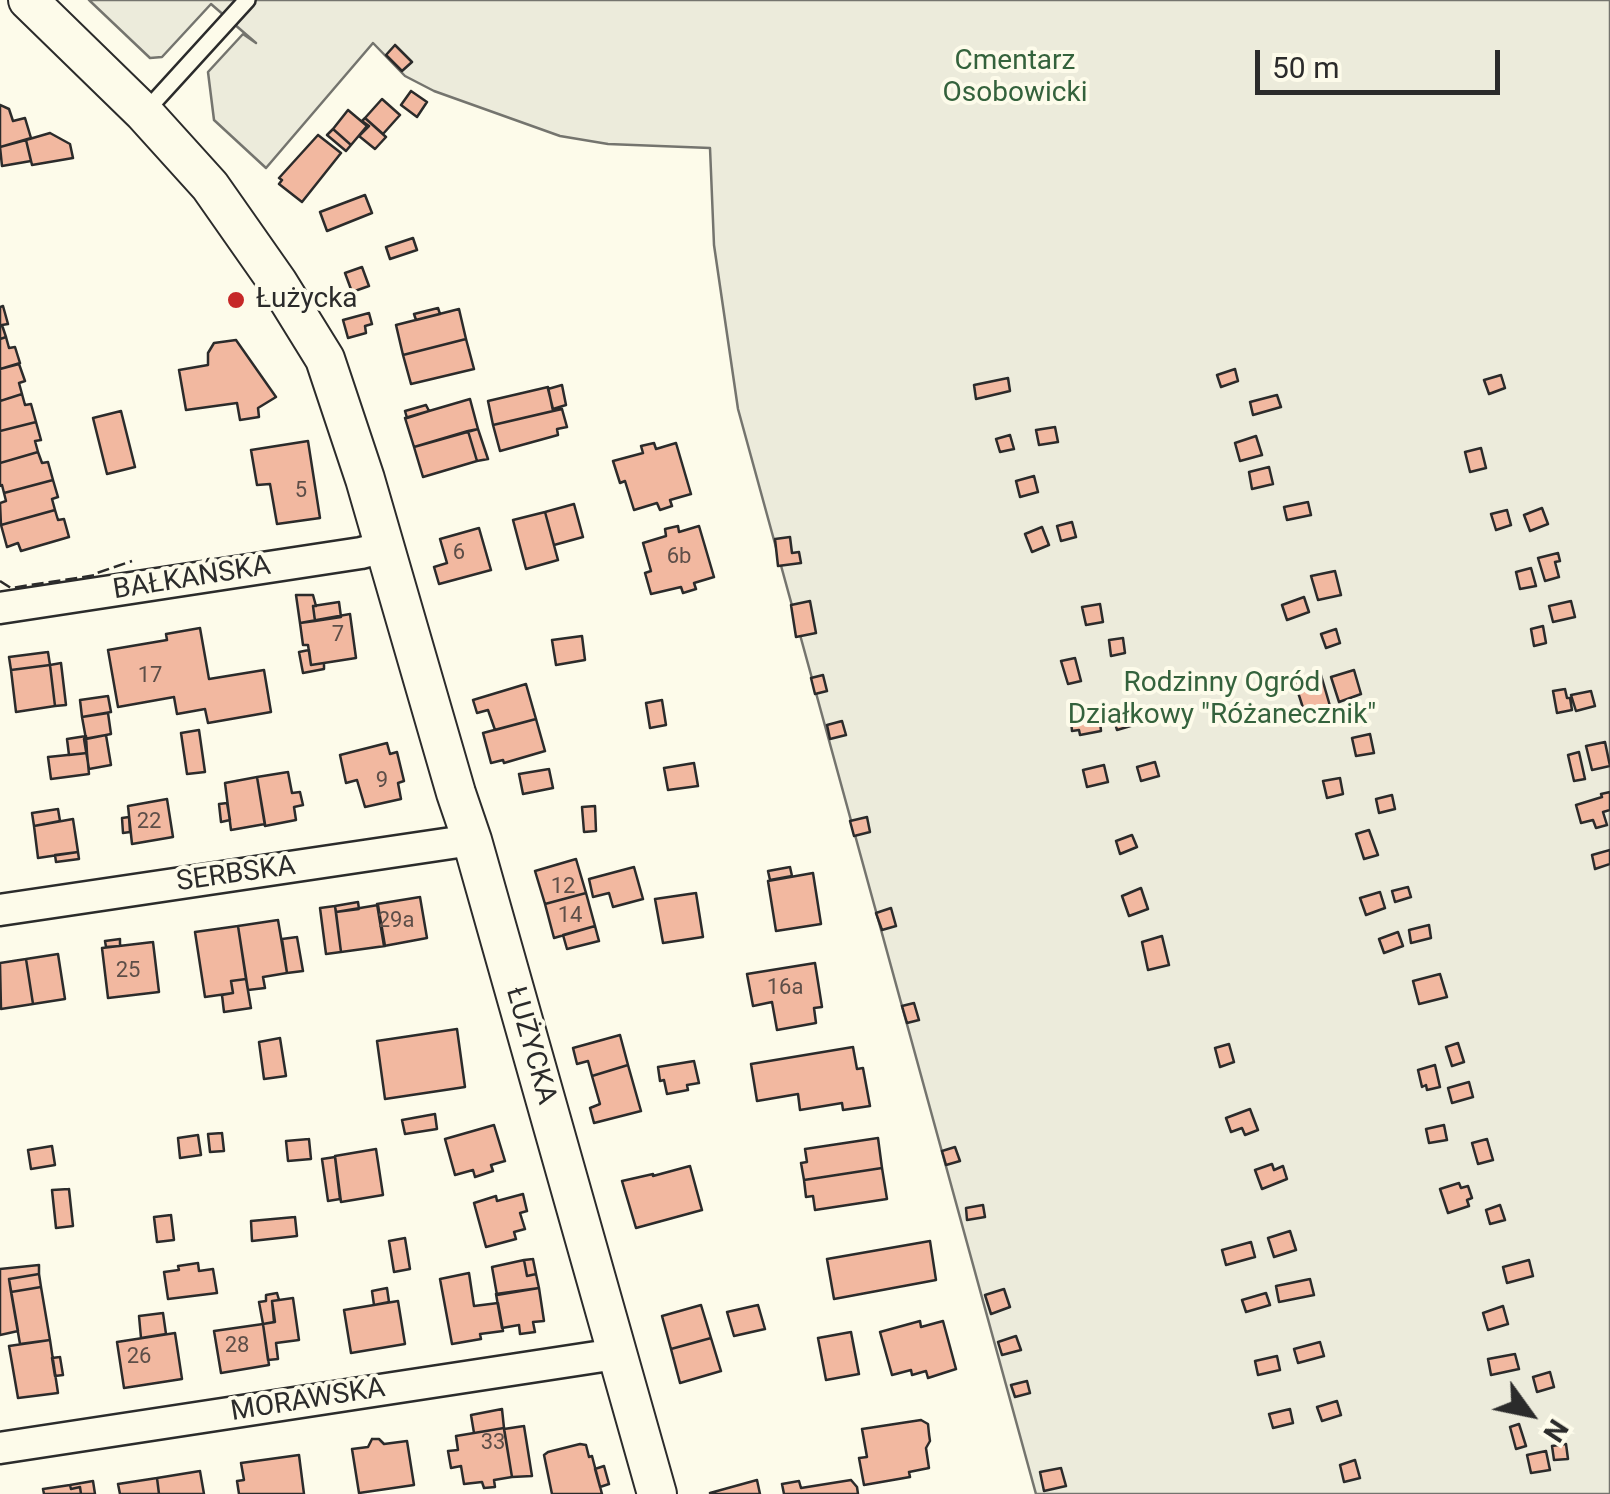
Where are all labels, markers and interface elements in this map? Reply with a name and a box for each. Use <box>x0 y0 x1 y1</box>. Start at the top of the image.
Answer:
scale bar <box>1260 30 1505 92</box>
park label: Cmentarz Osobowicki <box>943 45 1087 111</box>
text: 50 m <box>1272 50 1339 85</box>
place label: Łużycka <box>256 283 358 317</box>
marker: Łużycka <box>225 289 247 311</box>
house number: 5 <box>295 478 307 504</box>
house number: 6 <box>453 540 465 566</box>
house number: 6b <box>667 544 691 570</box>
street label: BAŁKAŃSKA <box>111 550 273 608</box>
house number: 7 <box>332 622 344 648</box>
house number: 17 <box>138 663 162 689</box>
park label: Rodzinny Ogród Działkowy "Różanecznik" <box>1068 667 1376 733</box>
house number: 9 <box>376 768 388 794</box>
house number: 22 <box>137 809 161 835</box>
street label: SERBSKA <box>174 850 298 900</box>
house number: 12 <box>551 874 575 900</box>
house number: 14 <box>558 903 582 929</box>
house number: 29a <box>378 908 414 934</box>
house number: 25 <box>116 958 140 984</box>
house number: 16a <box>767 975 803 1001</box>
street label: ŁUŻYCKA <box>497 983 563 1109</box>
house number: 28 <box>225 1333 249 1359</box>
house number: 26 <box>127 1344 151 1370</box>
north arrow <box>1480 1364 1580 1464</box>
street label: MORAWSKA <box>229 1372 387 1430</box>
text: N <box>1536 1413 1575 1448</box>
house number: 33 <box>481 1430 505 1456</box>

